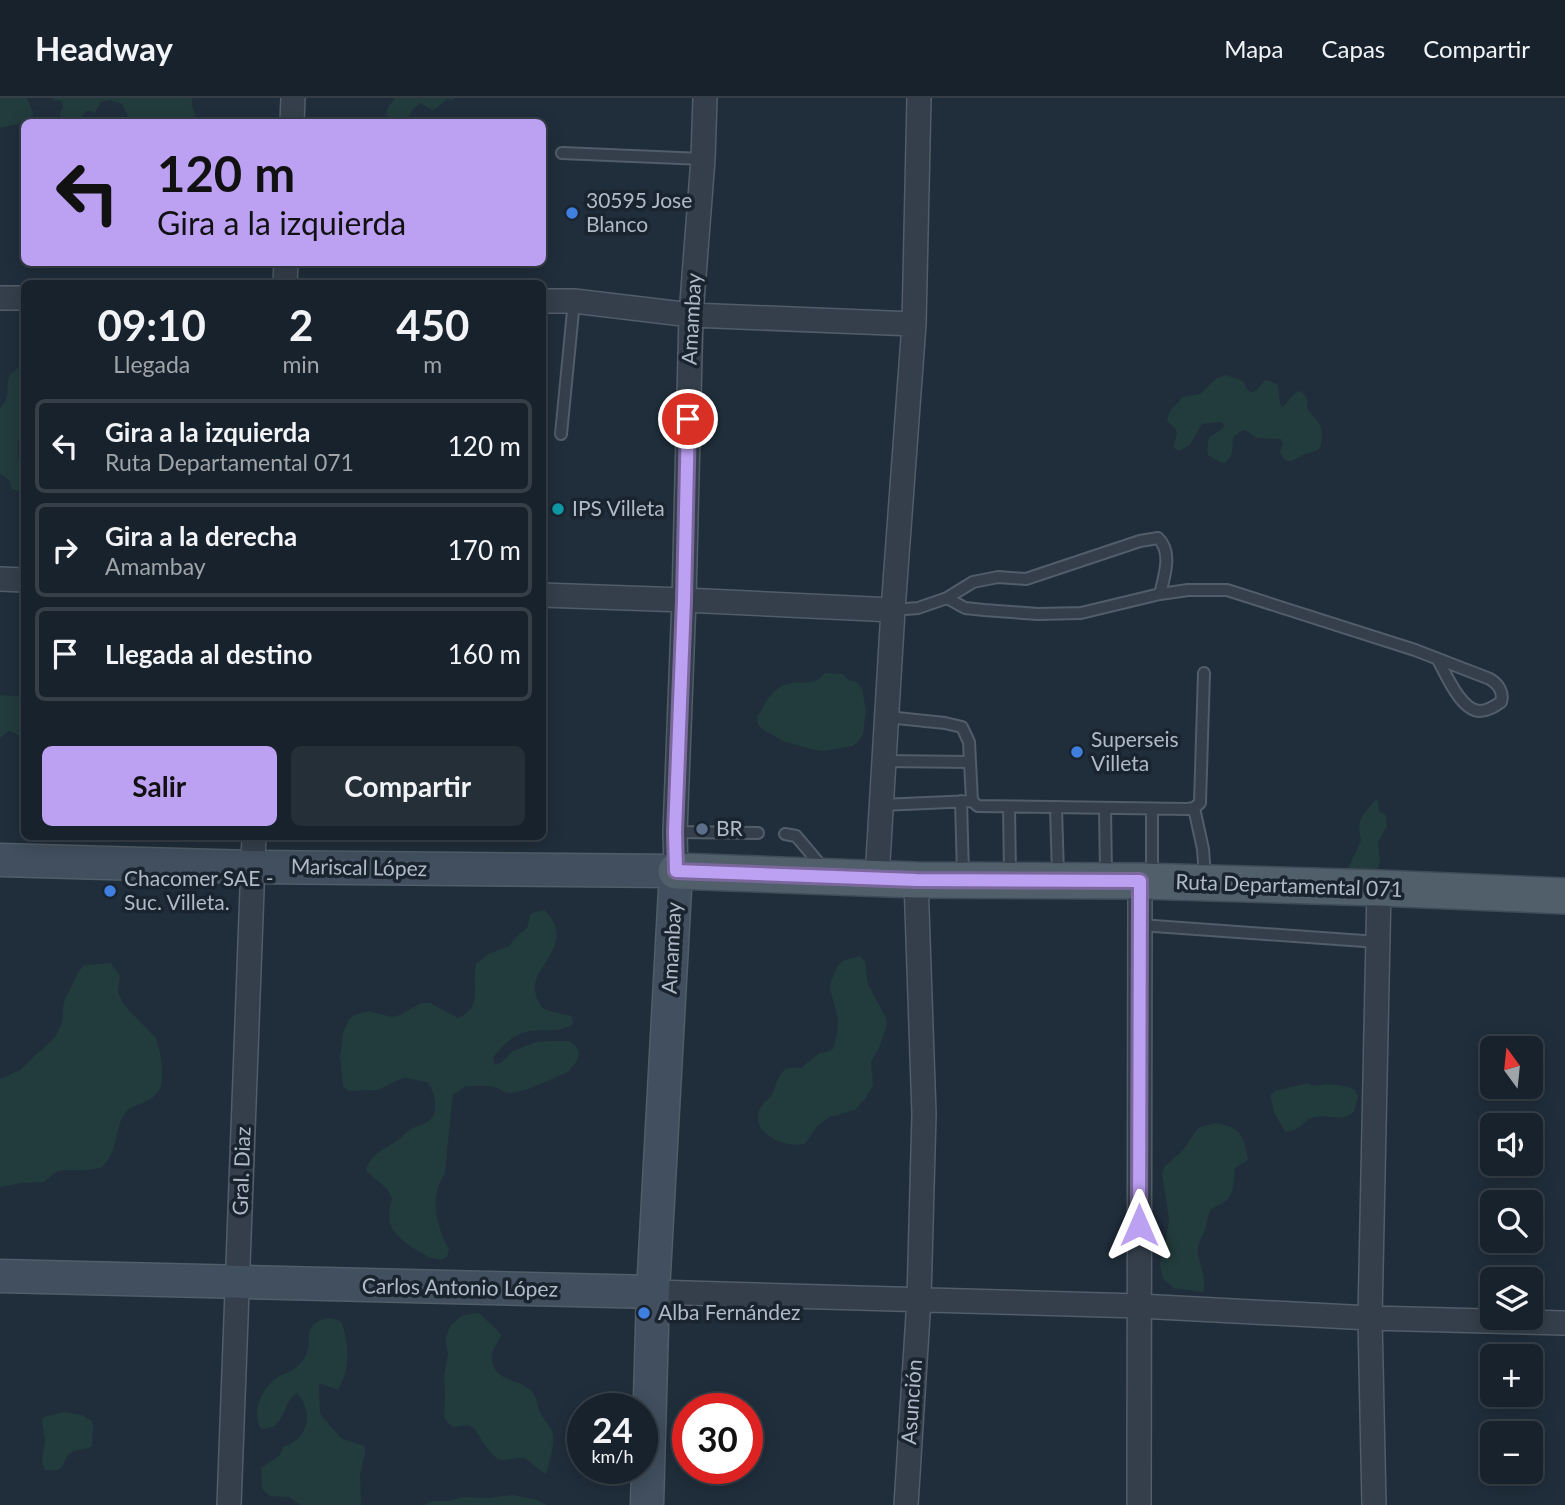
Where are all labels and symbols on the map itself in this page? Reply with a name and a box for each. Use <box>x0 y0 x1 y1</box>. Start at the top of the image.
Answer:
place label: 30595 Jose Blanco <box>586 187 692 236</box>
marker: 30595 Jose Blanco <box>564 205 580 221</box>
street label: Amambay <box>676 272 705 365</box>
pin <box>658 389 718 449</box>
place label: IPS Villeta <box>572 495 665 520</box>
marker: IPS Villeta <box>550 501 566 517</box>
place label: Superseis Villeta <box>1091 726 1179 775</box>
marker: Superseis Villeta <box>1069 744 1085 760</box>
place label: BR <box>716 815 744 840</box>
marker: BR <box>694 821 710 837</box>
street label: Mariscal López <box>291 853 427 880</box>
place label: Chacomer SAE - Suc. Villeta. <box>124 865 274 914</box>
street label: Ruta Departamental 071 <box>1175 868 1403 901</box>
marker: Chacomer SAE - Suc. Villeta. <box>102 883 118 899</box>
street label: Amambay <box>656 901 685 994</box>
north arrow <box>1480 1036 1544 1099</box>
street label: Gral. Diaz <box>226 1126 255 1216</box>
position arrow <box>1102 1188 1176 1262</box>
street label: Carlos Antonio López <box>362 1272 558 1301</box>
place label: Alba Fernández <box>658 1299 801 1324</box>
marker: Alba Fernández <box>636 1305 652 1321</box>
street label: Asunción <box>895 1358 926 1445</box>
speed limit sign: 30 <box>672 1393 763 1484</box>

